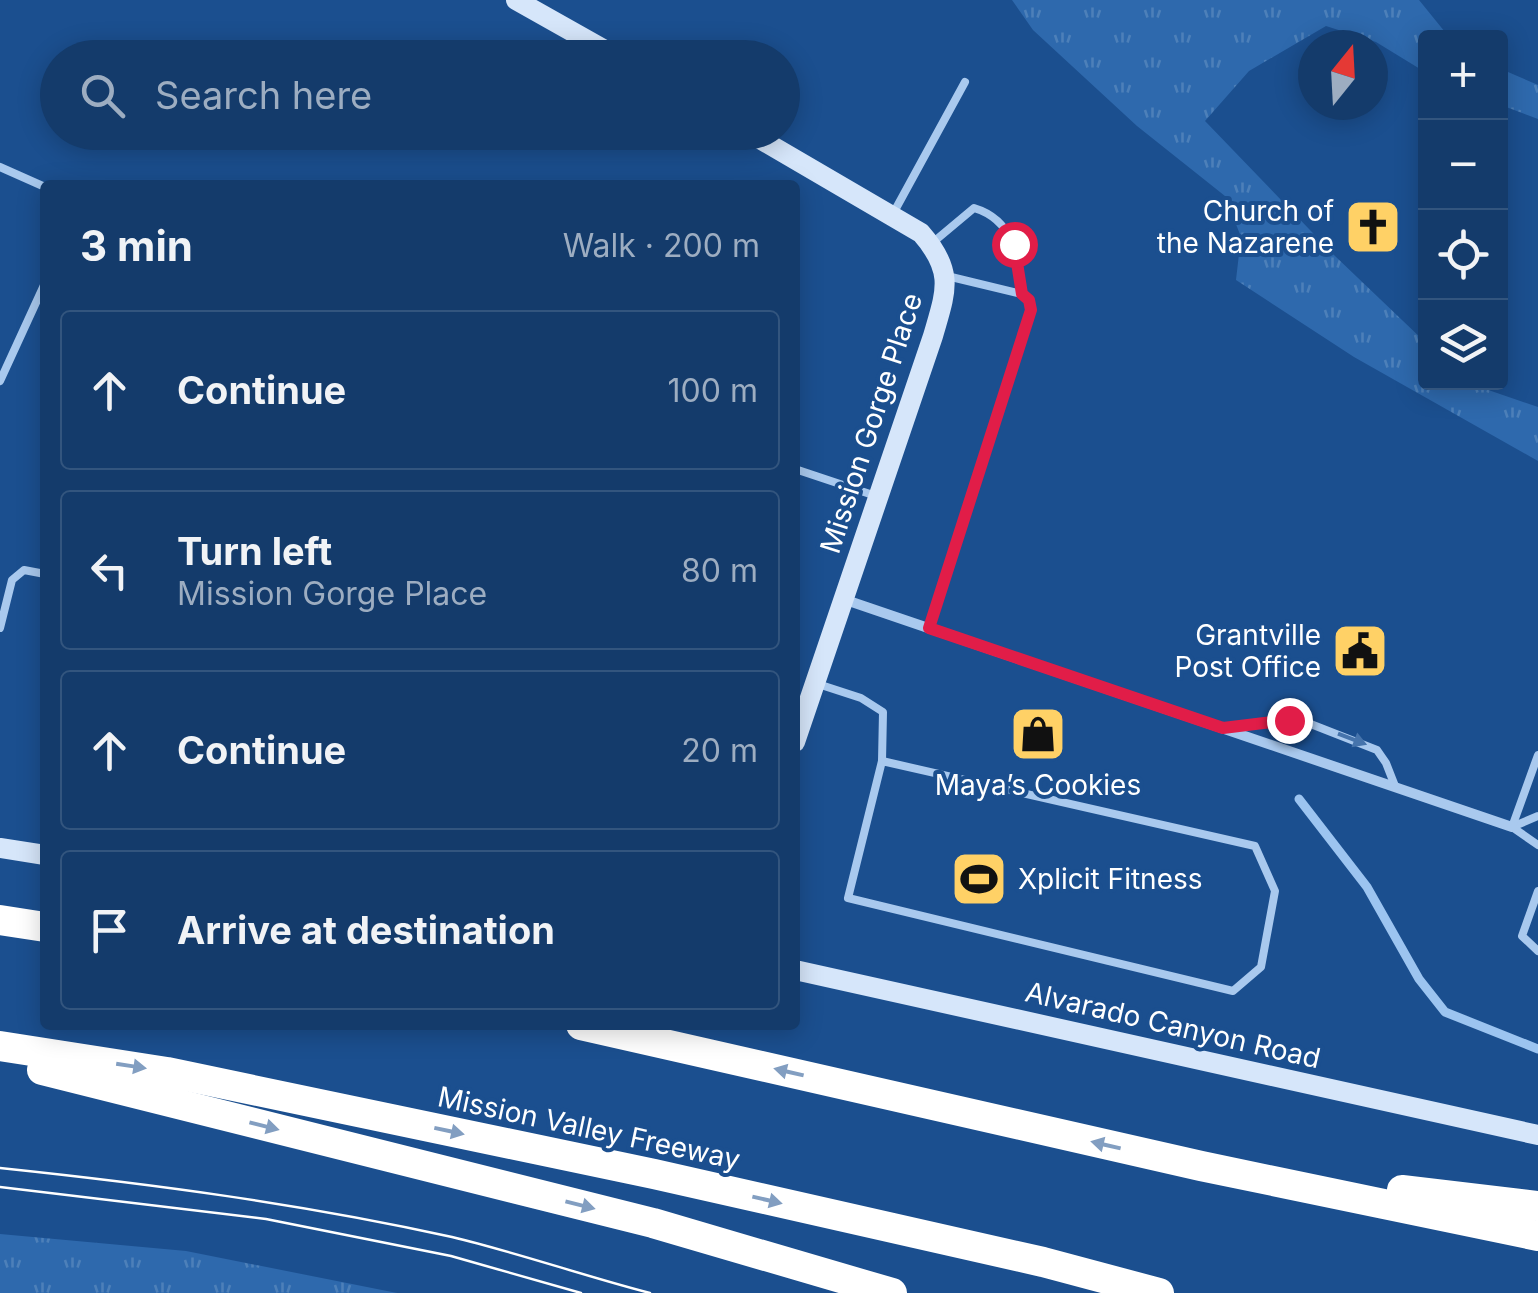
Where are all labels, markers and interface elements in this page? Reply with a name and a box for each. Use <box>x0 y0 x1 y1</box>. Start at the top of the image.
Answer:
north arrow <box>1298 30 1388 120</box>
map controls <box>1418 30 1508 390</box>
button: + <box>1418 30 1508 120</box>
search box <box>40 40 800 150</box>
icon: search <box>75 68 130 123</box>
text: Search here <box>155 72 372 118</box>
button: − <box>1418 120 1508 210</box>
place label: Church of the Nazarene <box>1157 194 1334 260</box>
church icon: Church of the Nazarene <box>1343 197 1403 257</box>
button: locate <box>1418 210 1508 300</box>
text: 3 min <box>80 220 193 271</box>
route start <box>992 222 1038 268</box>
text: Walk · 200 m <box>563 226 760 265</box>
street label: Mission Gorge Place <box>813 289 929 557</box>
button: layers <box>1418 300 1508 390</box>
icon: ahead <box>82 363 137 418</box>
text: Continue <box>177 367 346 413</box>
text: 100 m <box>668 371 758 410</box>
text: Turn left <box>177 528 332 574</box>
icon: left <box>82 543 137 598</box>
text: 80 m <box>681 551 758 590</box>
text: Mission Gorge Place <box>177 574 487 613</box>
place label: Grantville Post Office <box>1175 618 1321 684</box>
public building icon: Grantville Post Office <box>1330 621 1390 681</box>
route end <box>1267 698 1313 744</box>
shop icon: Maya’s Cookies <box>1008 704 1068 764</box>
icon: ahead <box>82 723 137 778</box>
text: Continue <box>177 727 346 773</box>
text: 20 m <box>681 731 758 770</box>
one-way arrow <box>1337 732 1367 748</box>
place label: Maya’s Cookies <box>935 768 1141 802</box>
sports icon: Xplicit Fitness <box>949 849 1009 909</box>
place label: Xplicit Fitness <box>1018 862 1203 896</box>
icon: arrive <box>82 903 137 958</box>
text: Arrive at destination <box>177 907 555 953</box>
street label: Alvarado Canyon Road <box>1022 974 1324 1076</box>
one-way arrow <box>116 1059 147 1074</box>
one-way arrow <box>773 1064 804 1079</box>
street label: Mission Valley Freeway <box>435 1079 743 1177</box>
one-way arrow <box>249 1118 280 1134</box>
one-way arrow <box>434 1124 465 1139</box>
one-way arrow <box>1090 1136 1121 1152</box>
one-way arrow <box>752 1193 783 1208</box>
one-way arrow <box>565 1198 596 1213</box>

